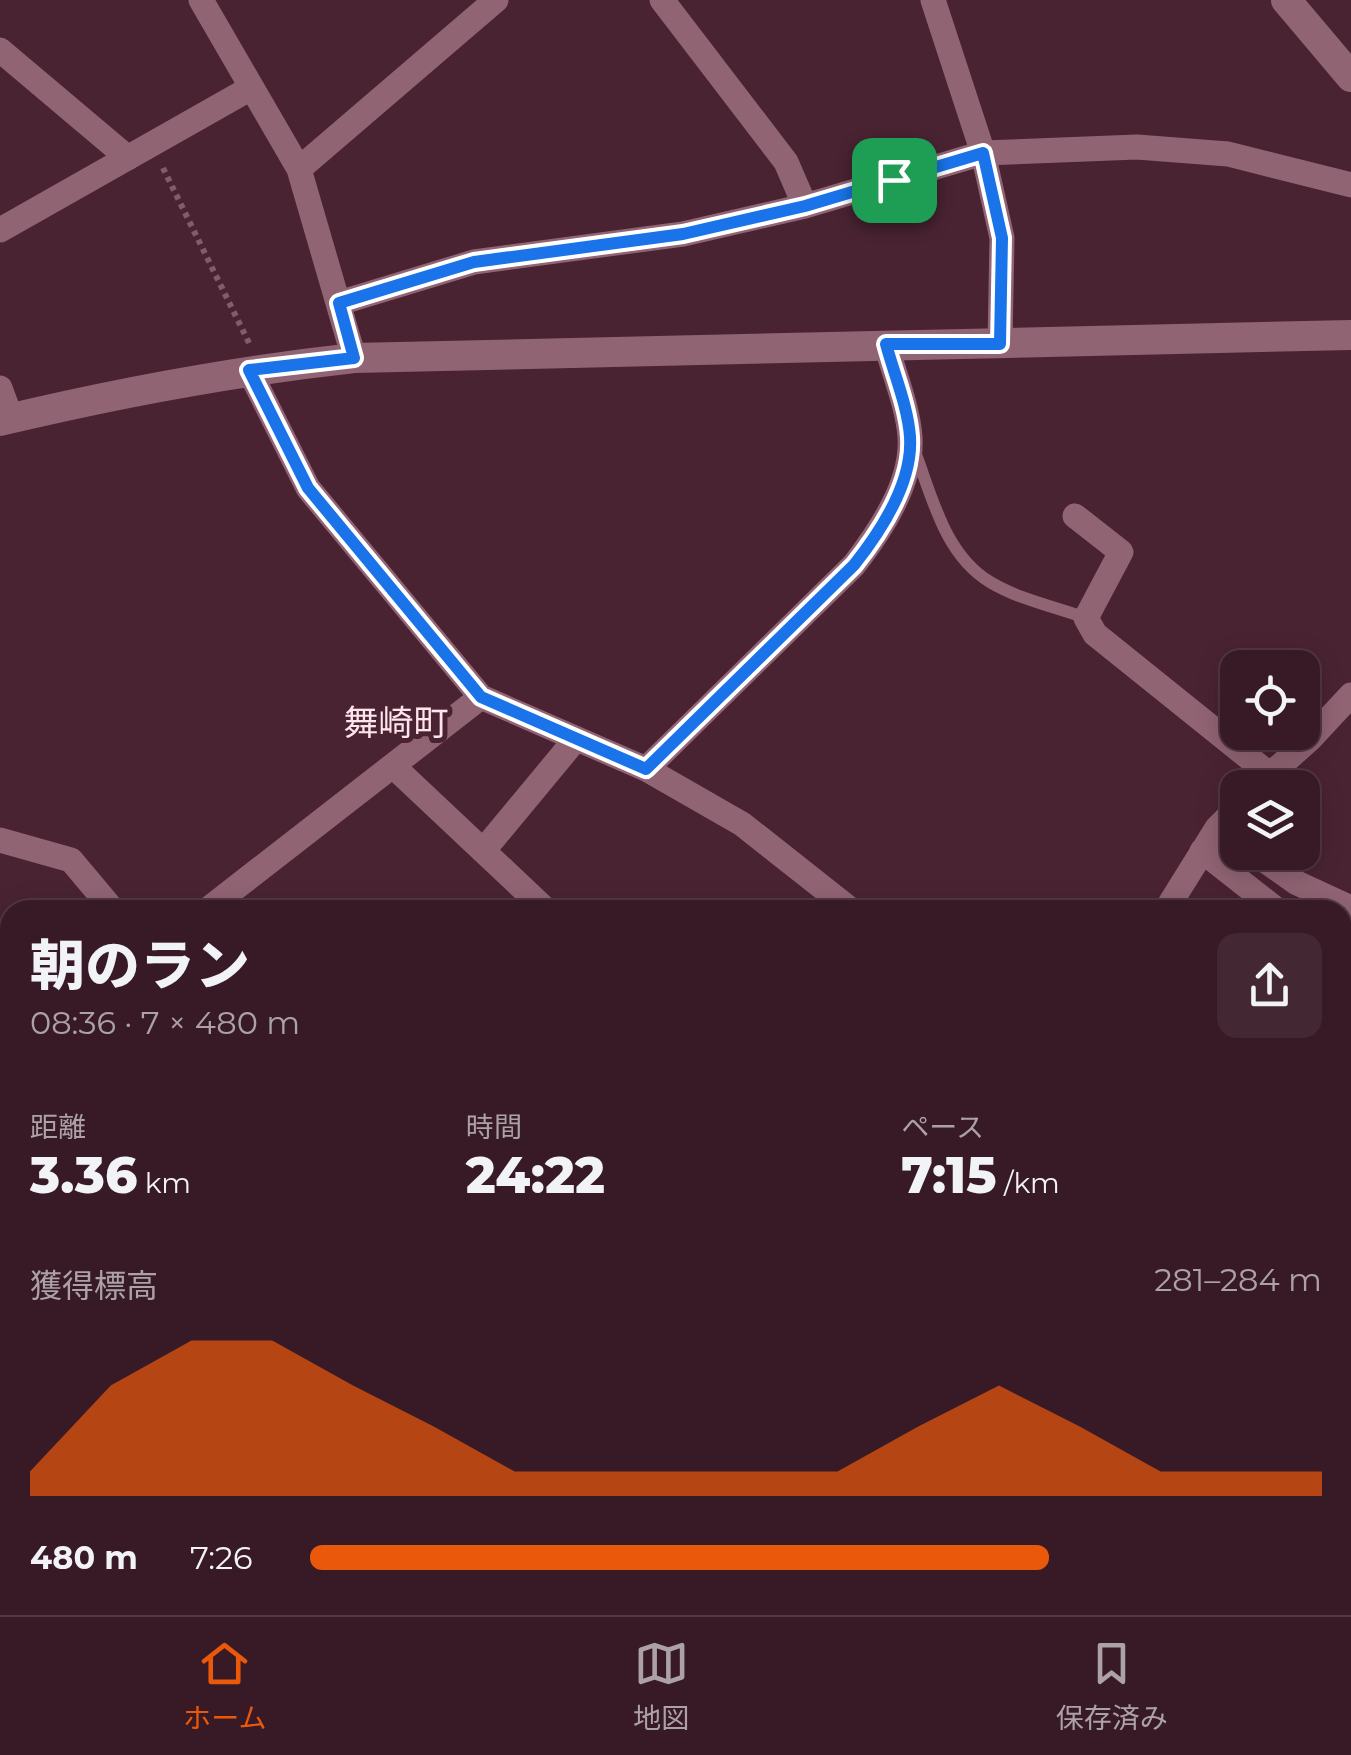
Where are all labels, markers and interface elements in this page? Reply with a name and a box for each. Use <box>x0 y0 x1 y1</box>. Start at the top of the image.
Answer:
pin <box>852 138 937 223</box>
icon: arrive <box>867 153 922 208</box>
map controls <box>1220 650 1320 870</box>
button: locate <box>1220 650 1320 750</box>
district label: 舞崎町 <box>343 701 449 744</box>
button: layers <box>1220 770 1320 870</box>
text: 朝のラン <box>30 932 250 999</box>
button: share <box>1217 933 1322 1038</box>
text: 08:36 · 7 × 480 m <box>30 1003 300 1042</box>
text: 距離 <box>30 1110 86 1144</box>
text: 時間 <box>466 1110 522 1144</box>
text: ペース <box>901 1110 984 1144</box>
text: 3.36 <box>30 1145 137 1206</box>
text: 24:22 <box>466 1145 605 1206</box>
text: 7:15 <box>901 1145 997 1206</box>
text: km <box>137 1166 191 1200</box>
text: /km <box>997 1166 1060 1200</box>
text: 281–284 m <box>1154 1260 1322 1299</box>
text: 獲得標高 <box>30 1266 158 1305</box>
text: 480 m <box>30 1538 138 1577</box>
text: 7:26 <box>190 1538 253 1577</box>
tab: ホーム <box>183 1636 266 1736</box>
tab: 地図 <box>633 1636 689 1736</box>
tab: 保存済み <box>1056 1636 1168 1736</box>

